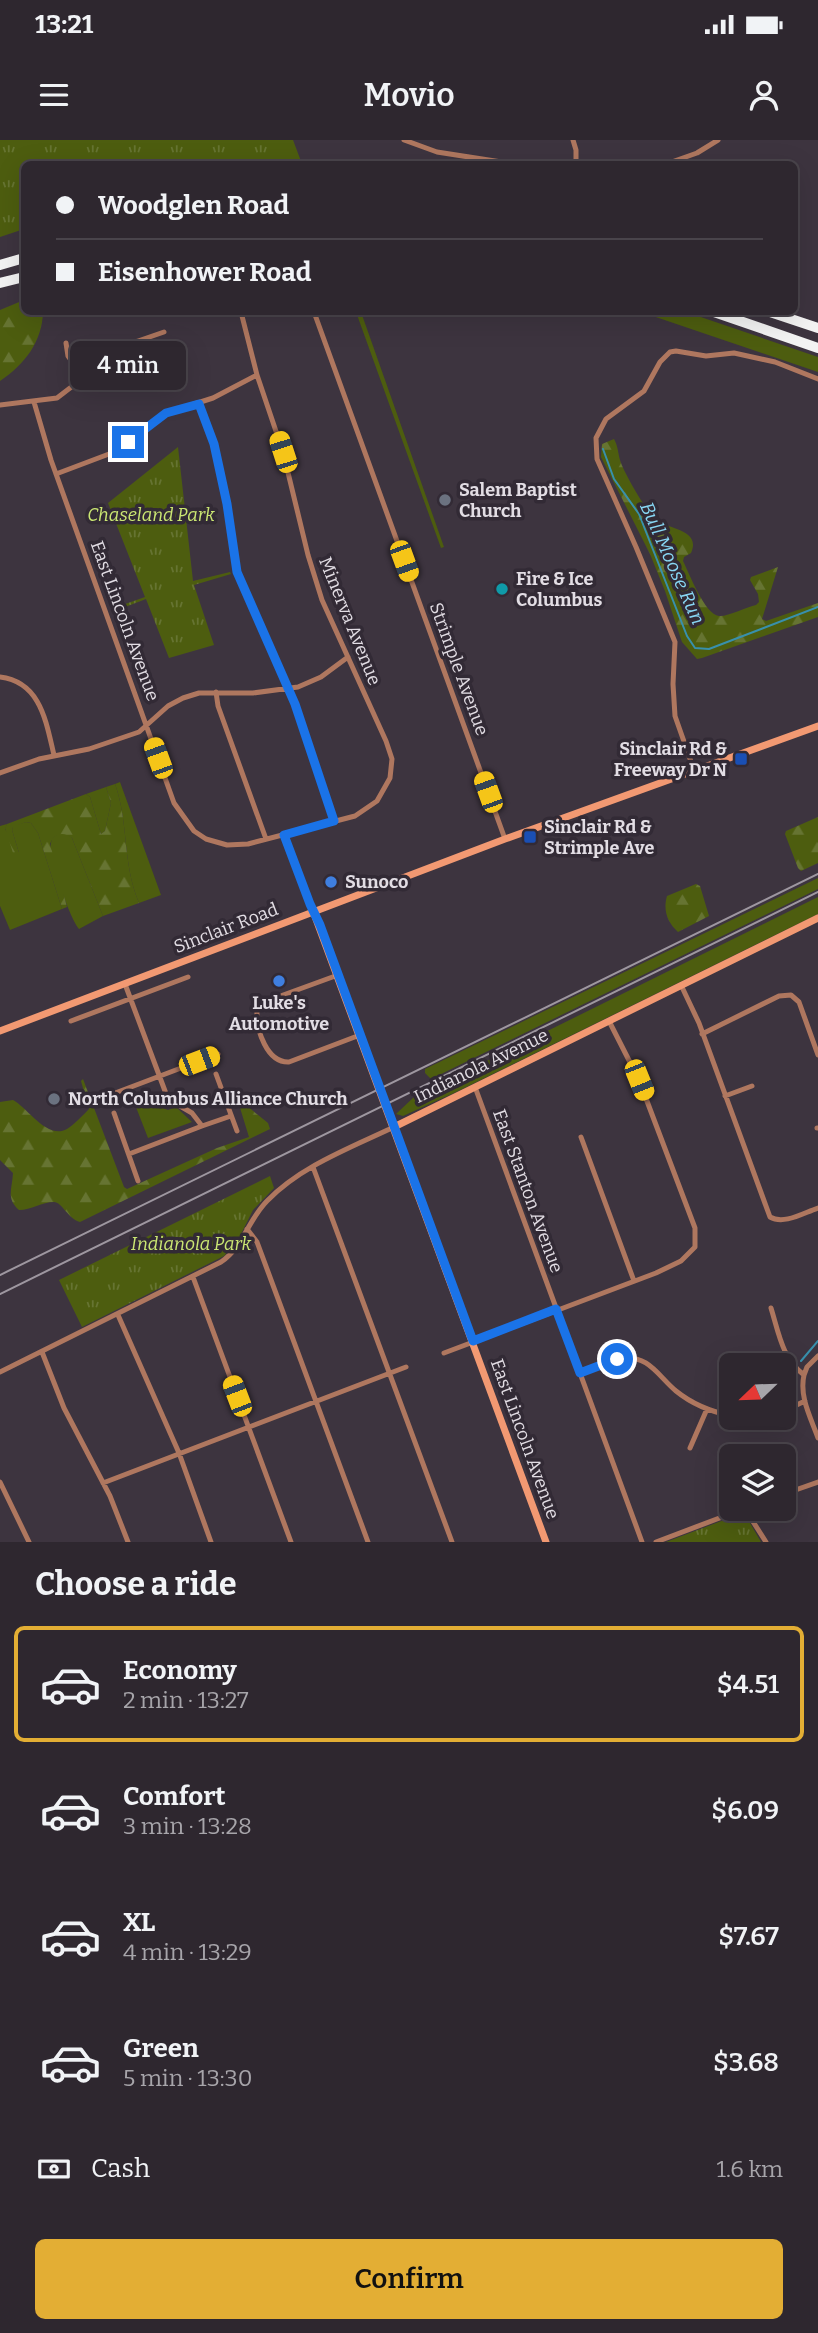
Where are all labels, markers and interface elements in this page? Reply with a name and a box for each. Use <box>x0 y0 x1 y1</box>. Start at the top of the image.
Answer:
text: 13:21 <box>35 9 93 40</box>
icon: menu <box>35 76 73 114</box>
text: Movio <box>363 76 455 114</box>
icon: person <box>745 76 783 114</box>
text: Woodglen Road <box>98 190 289 221</box>
text: Eisenhower Road <box>98 257 311 288</box>
callout: 4 min <box>70 341 186 390</box>
text: 4 min <box>97 351 159 379</box>
route end <box>112 426 144 458</box>
car <box>267 429 300 475</box>
place label: Salem Baptist Church <box>459 479 577 522</box>
marker: Salem Baptist Church <box>437 492 453 508</box>
water label: Bull Moose Run <box>635 498 710 628</box>
park label: Chaseland Park <box>87 504 215 526</box>
street label: East Lincoln Avenue <box>86 538 164 704</box>
car <box>387 538 422 584</box>
street label: Minerva Avenue <box>314 554 386 688</box>
place label: Fire & Ice Columbus <box>516 568 602 611</box>
marker: Fire & Ice Columbus <box>494 581 510 597</box>
street label: Strimple Avenue <box>425 599 493 739</box>
car <box>141 735 176 781</box>
place label: Sinclair Rd & Freeway Dr N <box>614 738 727 781</box>
marker: Sinclair Rd & Freeway Dr N <box>733 751 749 767</box>
car <box>471 769 506 815</box>
place label: Sinclair Rd & Strimple Ave <box>544 816 654 859</box>
marker: Sinclair Rd & Strimple Ave <box>522 829 538 845</box>
place label: Sunoco <box>345 871 408 893</box>
marker: Sunoco <box>323 874 339 890</box>
street label: Sinclair Road <box>171 898 282 958</box>
marker: Luke's Automotive <box>271 973 287 989</box>
place label: Luke's Automotive <box>229 992 329 1035</box>
street label: Indianola Avenue <box>410 1024 552 1108</box>
car <box>176 1044 223 1078</box>
car <box>622 1057 657 1103</box>
place label: North Columbus Alliance Church <box>68 1088 348 1110</box>
marker: North Columbus Alliance Church <box>46 1091 62 1107</box>
street label: East Stanton Avenue <box>488 1106 568 1276</box>
park label: Indianola Park <box>131 1233 252 1255</box>
route start <box>601 1343 633 1375</box>
north arrow <box>719 1353 796 1430</box>
map controls <box>719 1353 796 1521</box>
street label: East Lincoln Avenue <box>486 1356 564 1522</box>
car <box>220 1373 255 1419</box>
button: layers <box>719 1444 796 1521</box>
text: Choose a ride <box>35 1565 236 1603</box>
icon: car <box>39 1653 102 1716</box>
text: Economy <box>123 1655 237 1686</box>
text: $4.51 <box>717 1669 779 1700</box>
text: 2 min · 13:27 <box>123 1686 249 1714</box>
icon: car <box>39 1779 102 1842</box>
text: Comfort <box>123 1781 226 1812</box>
text: $6.09 <box>711 1795 779 1826</box>
text: 3 min · 13:28 <box>123 1812 252 1840</box>
icon: car <box>39 1905 102 1968</box>
text: XL <box>123 1907 155 1938</box>
text: $7.67 <box>718 1921 779 1952</box>
text: 4 min · 13:29 <box>123 1938 252 1966</box>
icon: car <box>39 2031 102 2094</box>
text: Green <box>123 2033 199 2064</box>
text: $3.68 <box>713 2047 779 2078</box>
text: 5 min · 13:30 <box>123 2064 252 2092</box>
icon: cash <box>35 2150 73 2188</box>
text: Cash <box>91 2153 150 2184</box>
text: 1.6 km <box>717 2155 783 2183</box>
button: Confirm <box>35 2239 783 2319</box>

